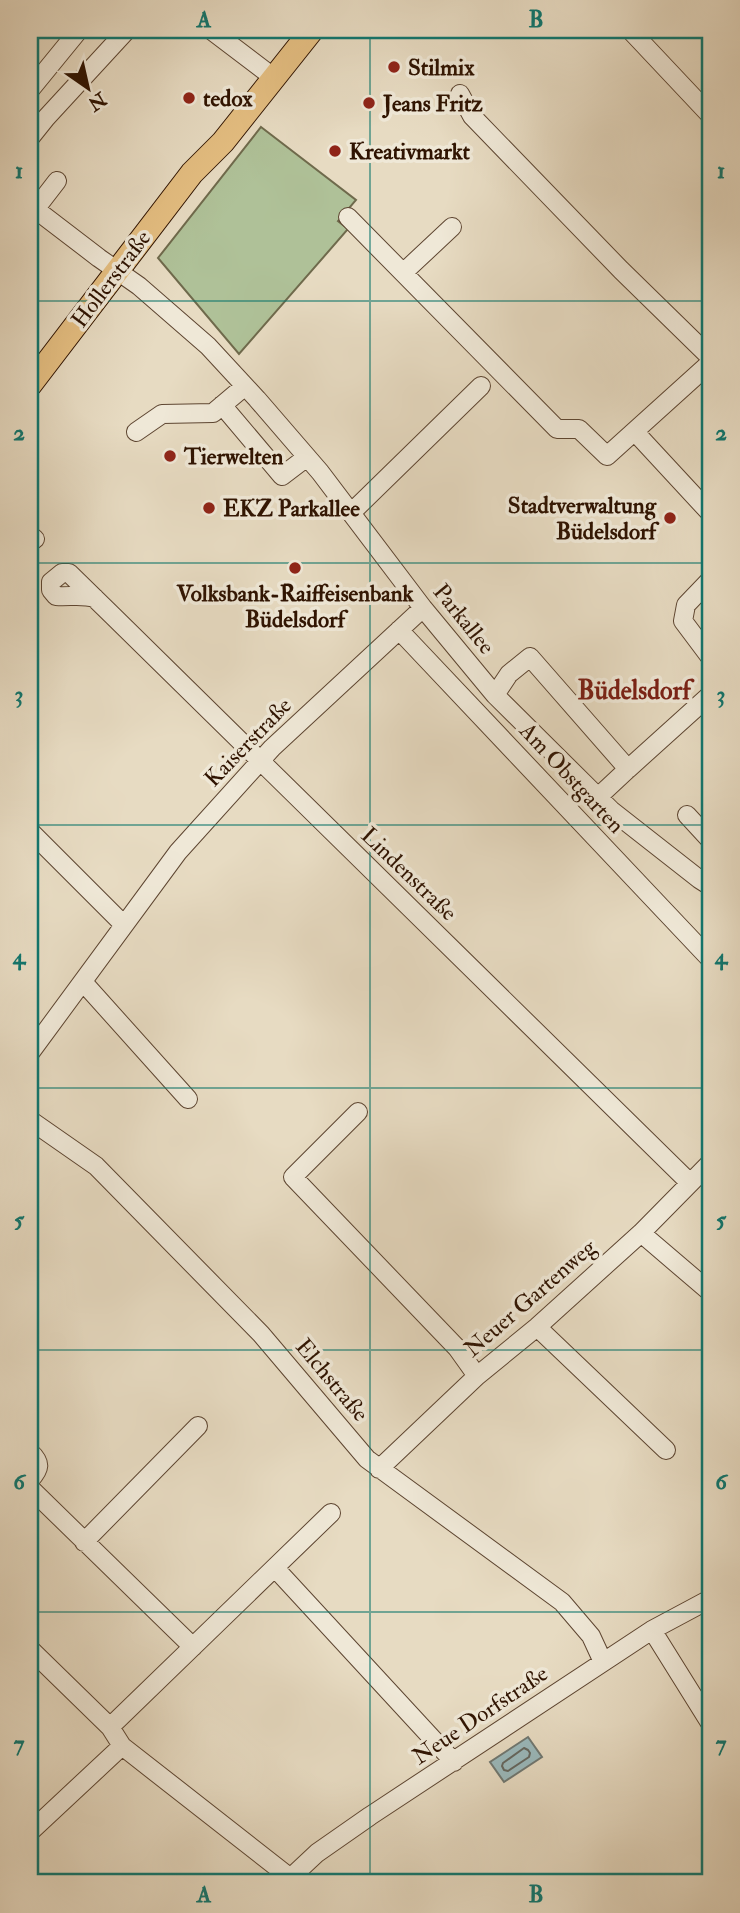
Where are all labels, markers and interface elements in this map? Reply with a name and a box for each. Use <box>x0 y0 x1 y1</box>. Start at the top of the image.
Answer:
text: A <box>196 5 212 34</box>
text: B <box>528 5 544 34</box>
north arrow <box>52 52 122 122</box>
place label: Stilmix <box>408 53 475 82</box>
marker: Stilmix <box>386 59 402 75</box>
place label: tedox <box>203 84 253 113</box>
text: N <box>82 86 112 117</box>
place label: Jeans Fritz <box>382 89 483 119</box>
marker: tedox <box>181 90 197 106</box>
marker: Jeans Fritz <box>361 95 377 111</box>
place label: Kreativmarkt <box>349 137 471 166</box>
marker: Kreativmarkt <box>327 143 343 159</box>
text: 1 <box>15 156 23 185</box>
text: 1 <box>717 156 725 185</box>
street label: Hollerstraße <box>65 224 157 334</box>
text: 2 <box>13 418 25 447</box>
text: 2 <box>715 418 727 447</box>
place label: Tierwelten <box>183 442 283 471</box>
marker: Tierwelten <box>162 448 178 464</box>
place label: Stadtverwaltung Büdelsdorf <box>508 491 660 546</box>
place label: EKZ Parkallee <box>223 494 360 523</box>
marker: EKZ Parkallee <box>201 500 217 516</box>
marker: Stadtverwaltung Büdelsdorf <box>662 510 678 526</box>
marker: Volksbank-Raiffeisenbank Büdelsdorf <box>287 560 303 576</box>
street label: Parkallee <box>427 578 501 660</box>
place label: Volksbank-Raiffeisenbank Büdelsdorf <box>175 579 414 634</box>
district label: Büdelsdorf <box>577 675 695 707</box>
text: 3 <box>15 680 23 709</box>
text: 3 <box>717 680 725 709</box>
street label: Kaiserstraße <box>198 691 298 793</box>
street label: Am Obstgarten <box>513 716 631 840</box>
street label: Lindenstraße <box>355 821 464 927</box>
text: 4 <box>12 942 27 971</box>
text: 4 <box>714 942 729 971</box>
text: 5 <box>14 1205 25 1234</box>
text: 5 <box>716 1205 727 1234</box>
street label: Neuer Gartenweg <box>458 1232 603 1363</box>
street label: Elchstraße <box>289 1333 375 1428</box>
text: 6 <box>13 1467 27 1496</box>
text: 6 <box>715 1467 729 1496</box>
street label: Neue Dorfstraße <box>407 1659 554 1771</box>
text: 7 <box>14 1729 25 1758</box>
text: 7 <box>716 1729 727 1758</box>
text: A <box>196 1880 212 1909</box>
text: B <box>528 1880 544 1909</box>

